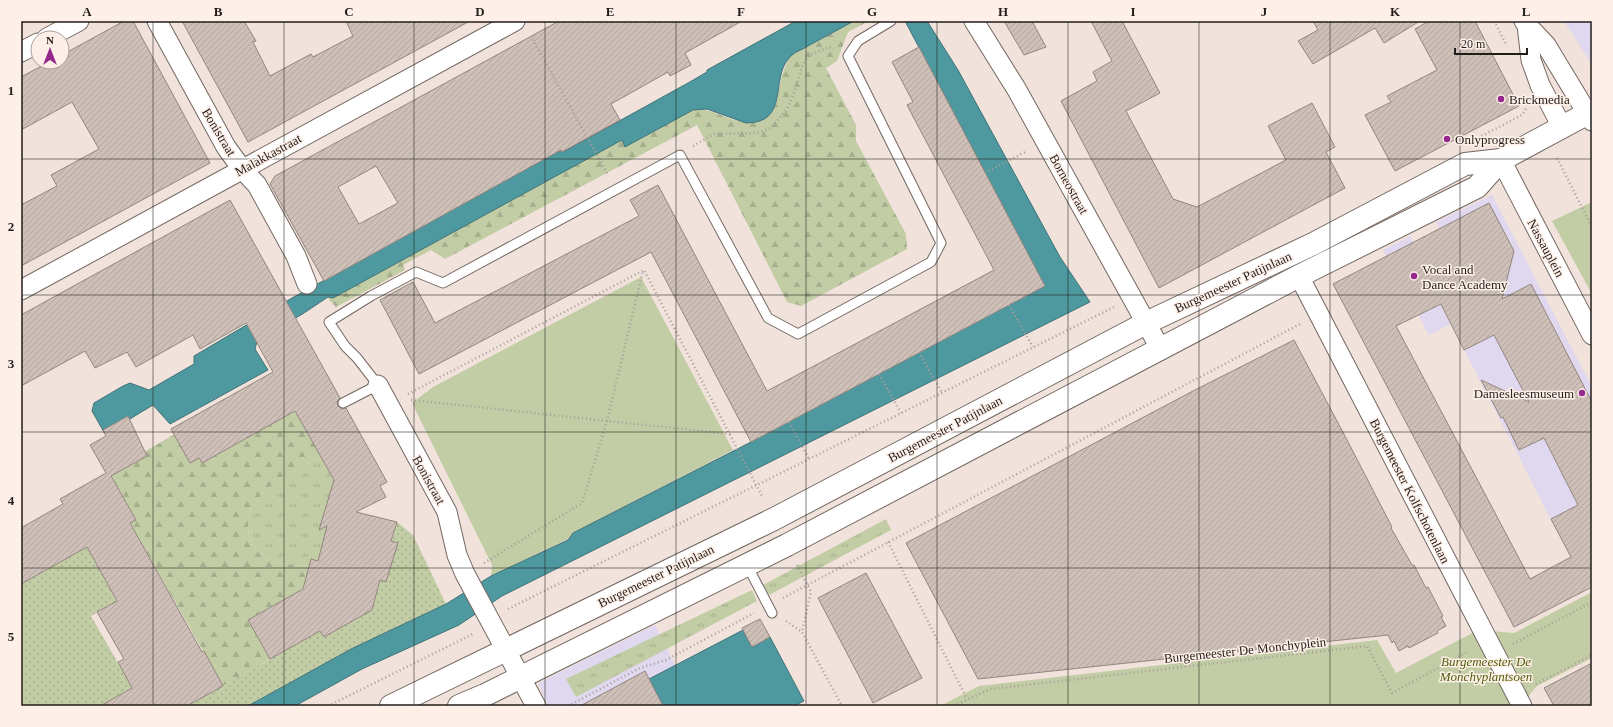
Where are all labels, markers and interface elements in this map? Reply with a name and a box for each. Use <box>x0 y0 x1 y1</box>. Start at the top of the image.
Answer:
text: A <box>82 4 92 19</box>
text: B <box>214 4 223 19</box>
text: C <box>344 4 354 19</box>
text: D <box>475 4 485 19</box>
text: E <box>606 4 614 19</box>
text: F <box>737 4 745 19</box>
text: G <box>867 4 877 19</box>
text: H <box>998 4 1008 19</box>
text: I <box>1130 4 1136 19</box>
text: J <box>1261 4 1268 19</box>
text: K <box>1390 4 1401 19</box>
text: L <box>1522 4 1531 19</box>
north arrow <box>30 30 70 70</box>
scale bar <box>1455 30 1527 56</box>
text: N <box>46 34 54 46</box>
text: 20 m <box>1461 37 1486 51</box>
text: 1 <box>8 83 14 98</box>
place label: Brickmedia <box>1509 92 1570 107</box>
marker: Brickmedia <box>1496 94 1506 104</box>
street label: Bonistraat <box>199 105 239 159</box>
street label: Malakkastraat <box>232 130 304 179</box>
place label: Onlyprogress <box>1455 132 1525 147</box>
marker: Onlyprogress <box>1442 134 1452 144</box>
street label: Borneostraat <box>1046 151 1092 217</box>
street label: Nassauplein <box>1524 216 1568 280</box>
text: 2 <box>8 219 14 234</box>
street label: Burgemeester Patijnlaan <box>1172 248 1294 316</box>
place label: Vocal and Dance Academy <box>1422 262 1508 292</box>
marker: Vocal and Dance Academy <box>1409 271 1419 281</box>
text: 3 <box>8 356 15 371</box>
place label: Damesleesmuseum <box>1474 386 1574 401</box>
marker: Damesleesmuseum <box>1577 388 1587 398</box>
street label: Burgemeester Patijnlaan <box>885 392 1005 465</box>
street label: Burgemeester Kolfschotenlaan <box>1367 416 1453 566</box>
street label: Bonistraat <box>409 453 449 507</box>
text: 4 <box>8 493 15 508</box>
street label: Burgemeester Patijnlaan <box>596 541 717 611</box>
text: 5 <box>8 629 15 644</box>
street label: Burgemeester De Monchyplein <box>1163 634 1327 666</box>
park label: Burgemeester De Monchyplantsoen <box>1439 654 1532 684</box>

